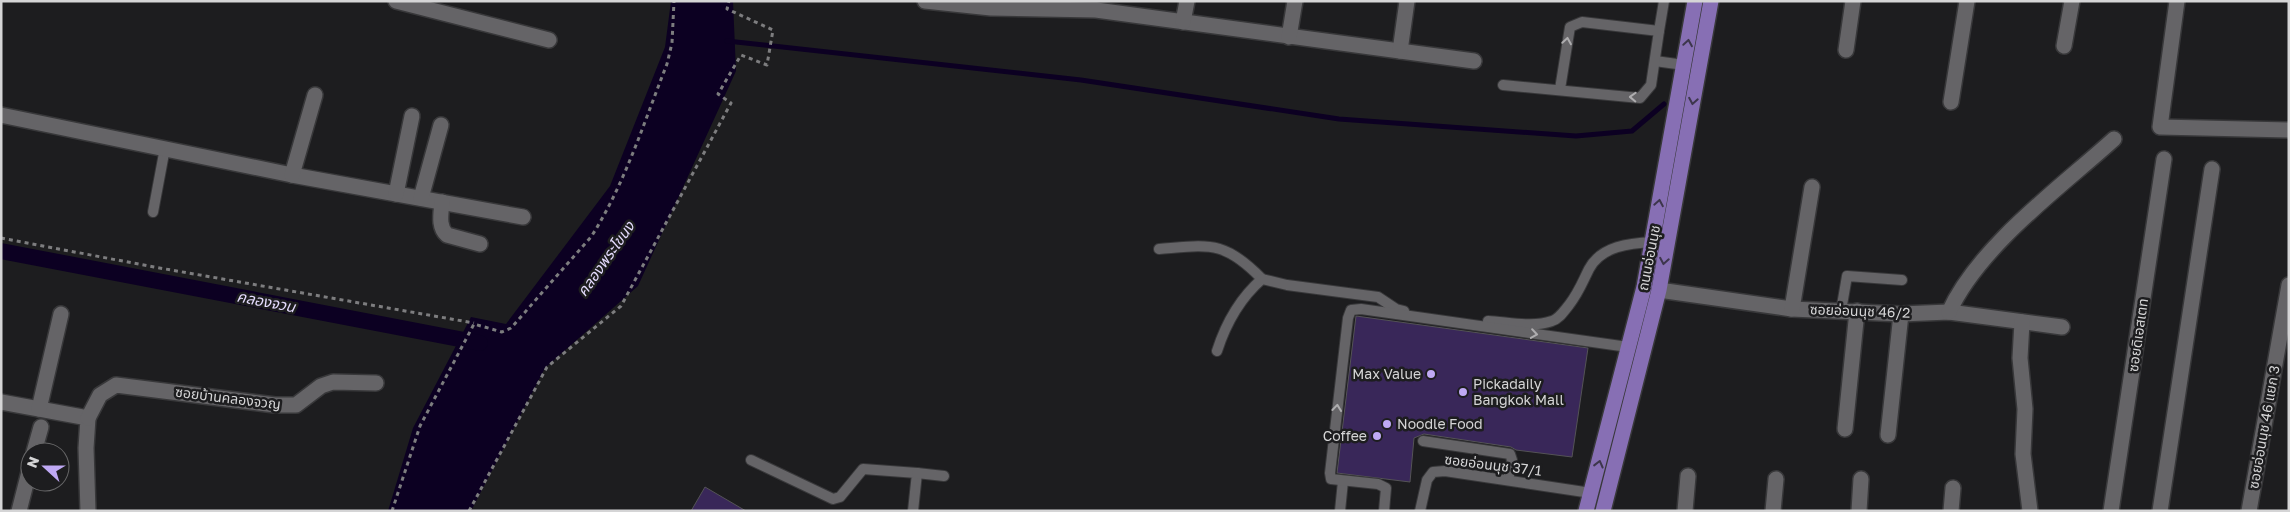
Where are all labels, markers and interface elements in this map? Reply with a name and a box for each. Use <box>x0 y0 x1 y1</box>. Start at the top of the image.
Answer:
one-way arrow <box>1562 36 1572 45</box>
one-way arrow <box>1683 39 1693 48</box>
one-way arrow <box>1629 91 1637 102</box>
one-way arrow <box>1689 96 1699 105</box>
one-way arrow <box>1654 199 1664 208</box>
water label: คลองพระโขนง <box>573 217 638 299</box>
street label: ถนนอ่อนนุช <box>1634 224 1664 292</box>
one-way arrow <box>1660 256 1670 265</box>
water label: คลองจวน <box>236 287 298 316</box>
street label: ซอยดิเอสเตท <box>2124 297 2151 373</box>
street label: ซอยอ่อนนุช 46/2 <box>1810 300 1910 322</box>
one-way arrow <box>1530 328 1539 338</box>
street label: ซอยอ่อนนุช 46 แยก 3 <box>2244 364 2284 490</box>
place label: Max Value <box>1352 365 1421 382</box>
marker: Max Value <box>1425 368 1437 380</box>
place label: Pickadaily Bangkok Mall <box>1473 375 1564 408</box>
street label: ซอยบ้านคลองจวญ <box>174 383 282 412</box>
marker: Pickadaily Bangkok Mall <box>1457 386 1469 398</box>
one-way arrow <box>1332 404 1343 412</box>
place label: Noodle Food <box>1397 415 1483 432</box>
marker: Noodle Food <box>1381 418 1393 430</box>
place label: Coffee <box>1323 427 1367 444</box>
marker: Coffee <box>1371 430 1383 442</box>
north arrow <box>20 442 70 492</box>
street label: ซอยอ่อนนุช 37/1 <box>1443 450 1543 480</box>
text: N <box>23 454 42 470</box>
one-way arrow <box>1593 460 1603 468</box>

